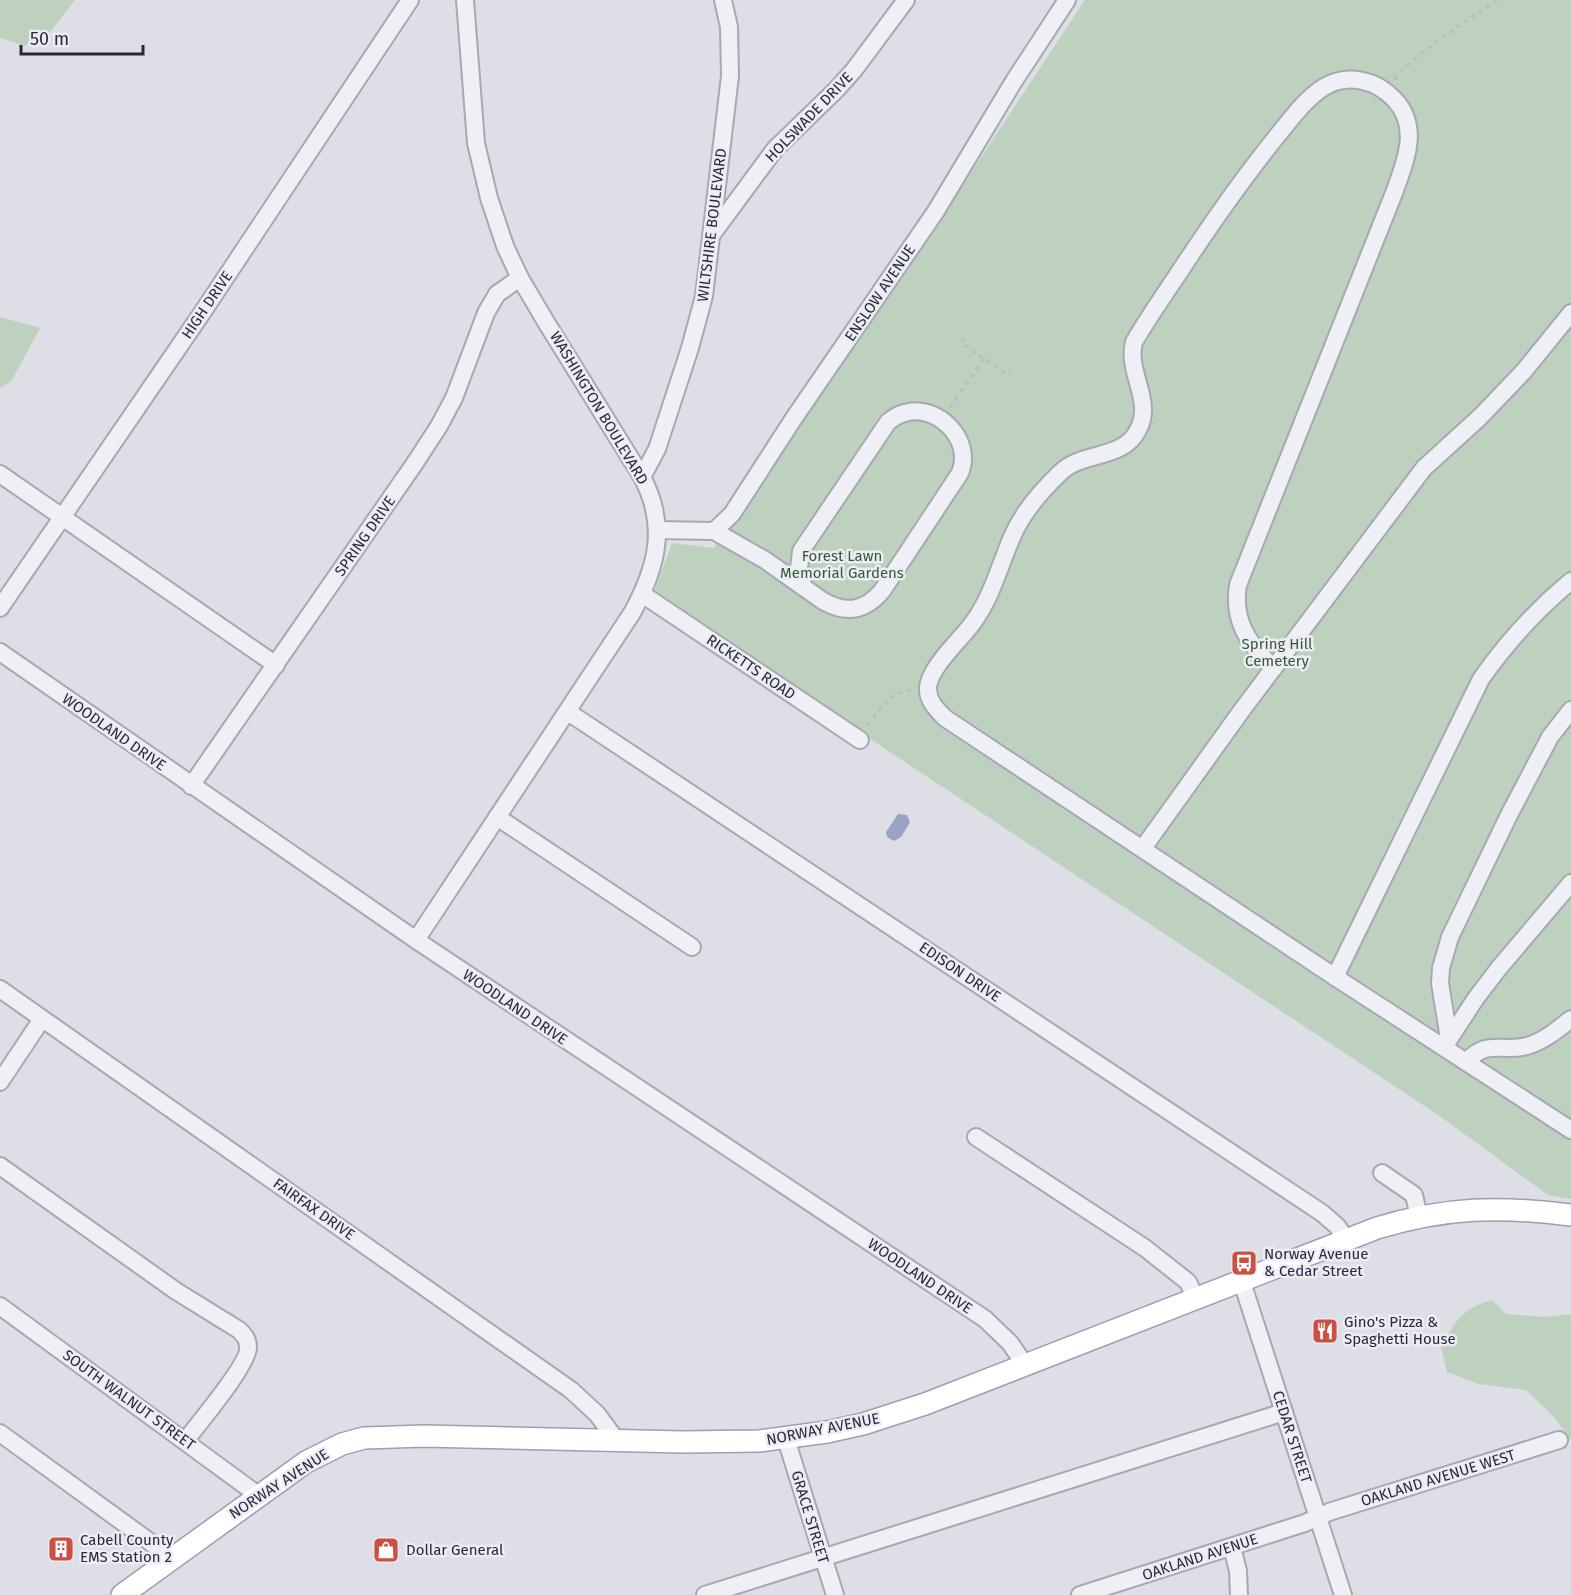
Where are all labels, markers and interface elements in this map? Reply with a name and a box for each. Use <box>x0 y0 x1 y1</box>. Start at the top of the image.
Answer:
scale bar <box>21 18 142 56</box>
text: 50 m <box>30 28 69 50</box>
street label: HOLSWADE DRIVE <box>762 68 856 166</box>
street label: WILTSHIRE BOULEVARD <box>694 147 730 303</box>
street label: ENSLOW AVENUE <box>841 241 919 345</box>
street label: HIGH DRIVE <box>178 268 236 342</box>
street label: WASHINGTON BOULEVARD <box>546 328 652 488</box>
street label: SPRING DRIVE <box>331 492 399 580</box>
park label: Forest Lawn Memorial Gardens <box>780 547 904 582</box>
street label: RICKETTS ROAD <box>703 631 799 703</box>
park label: Spring Hill Cemetery <box>1242 635 1313 670</box>
street label: WOODLAND DRIVE <box>59 690 169 774</box>
street label: EDISON DRIVE <box>916 938 1004 1006</box>
street label: WOODLAND DRIVE <box>459 965 571 1049</box>
street label: FAIRFAX DRIVE <box>270 1174 358 1244</box>
street label: WOODLAND DRIVE <box>864 1234 976 1318</box>
place label: Norway Avenue & Cedar Street <box>1264 1245 1368 1280</box>
bus stop icon: Norway Avenue & Cedar Street <box>1229 1248 1259 1278</box>
place label: Gino's Pizza & Spaghetti House <box>1344 1313 1456 1348</box>
restaurant icon: Gino's Pizza & Spaghetti House <box>1310 1316 1340 1346</box>
street label: SOUTH WALNUT STREET <box>59 1346 199 1454</box>
street label: CEDAR STREET <box>1269 1389 1315 1486</box>
street label: NORWAY AVENUE <box>765 1409 881 1449</box>
street label: NORWAY AVENUE <box>226 1445 332 1523</box>
street label: OAKLAND AVENUE WEST <box>1359 1446 1518 1510</box>
street label: GRACE STREET <box>787 1469 833 1566</box>
street label: OAKLAND AVENUE <box>1140 1530 1260 1584</box>
place label: Cabell County EMS Station 2 <box>80 1531 174 1566</box>
building icon: Cabell County EMS Station 2 <box>46 1534 76 1564</box>
shop icon: Dollar General <box>371 1535 401 1565</box>
place label: Dollar General <box>406 1541 504 1559</box>

